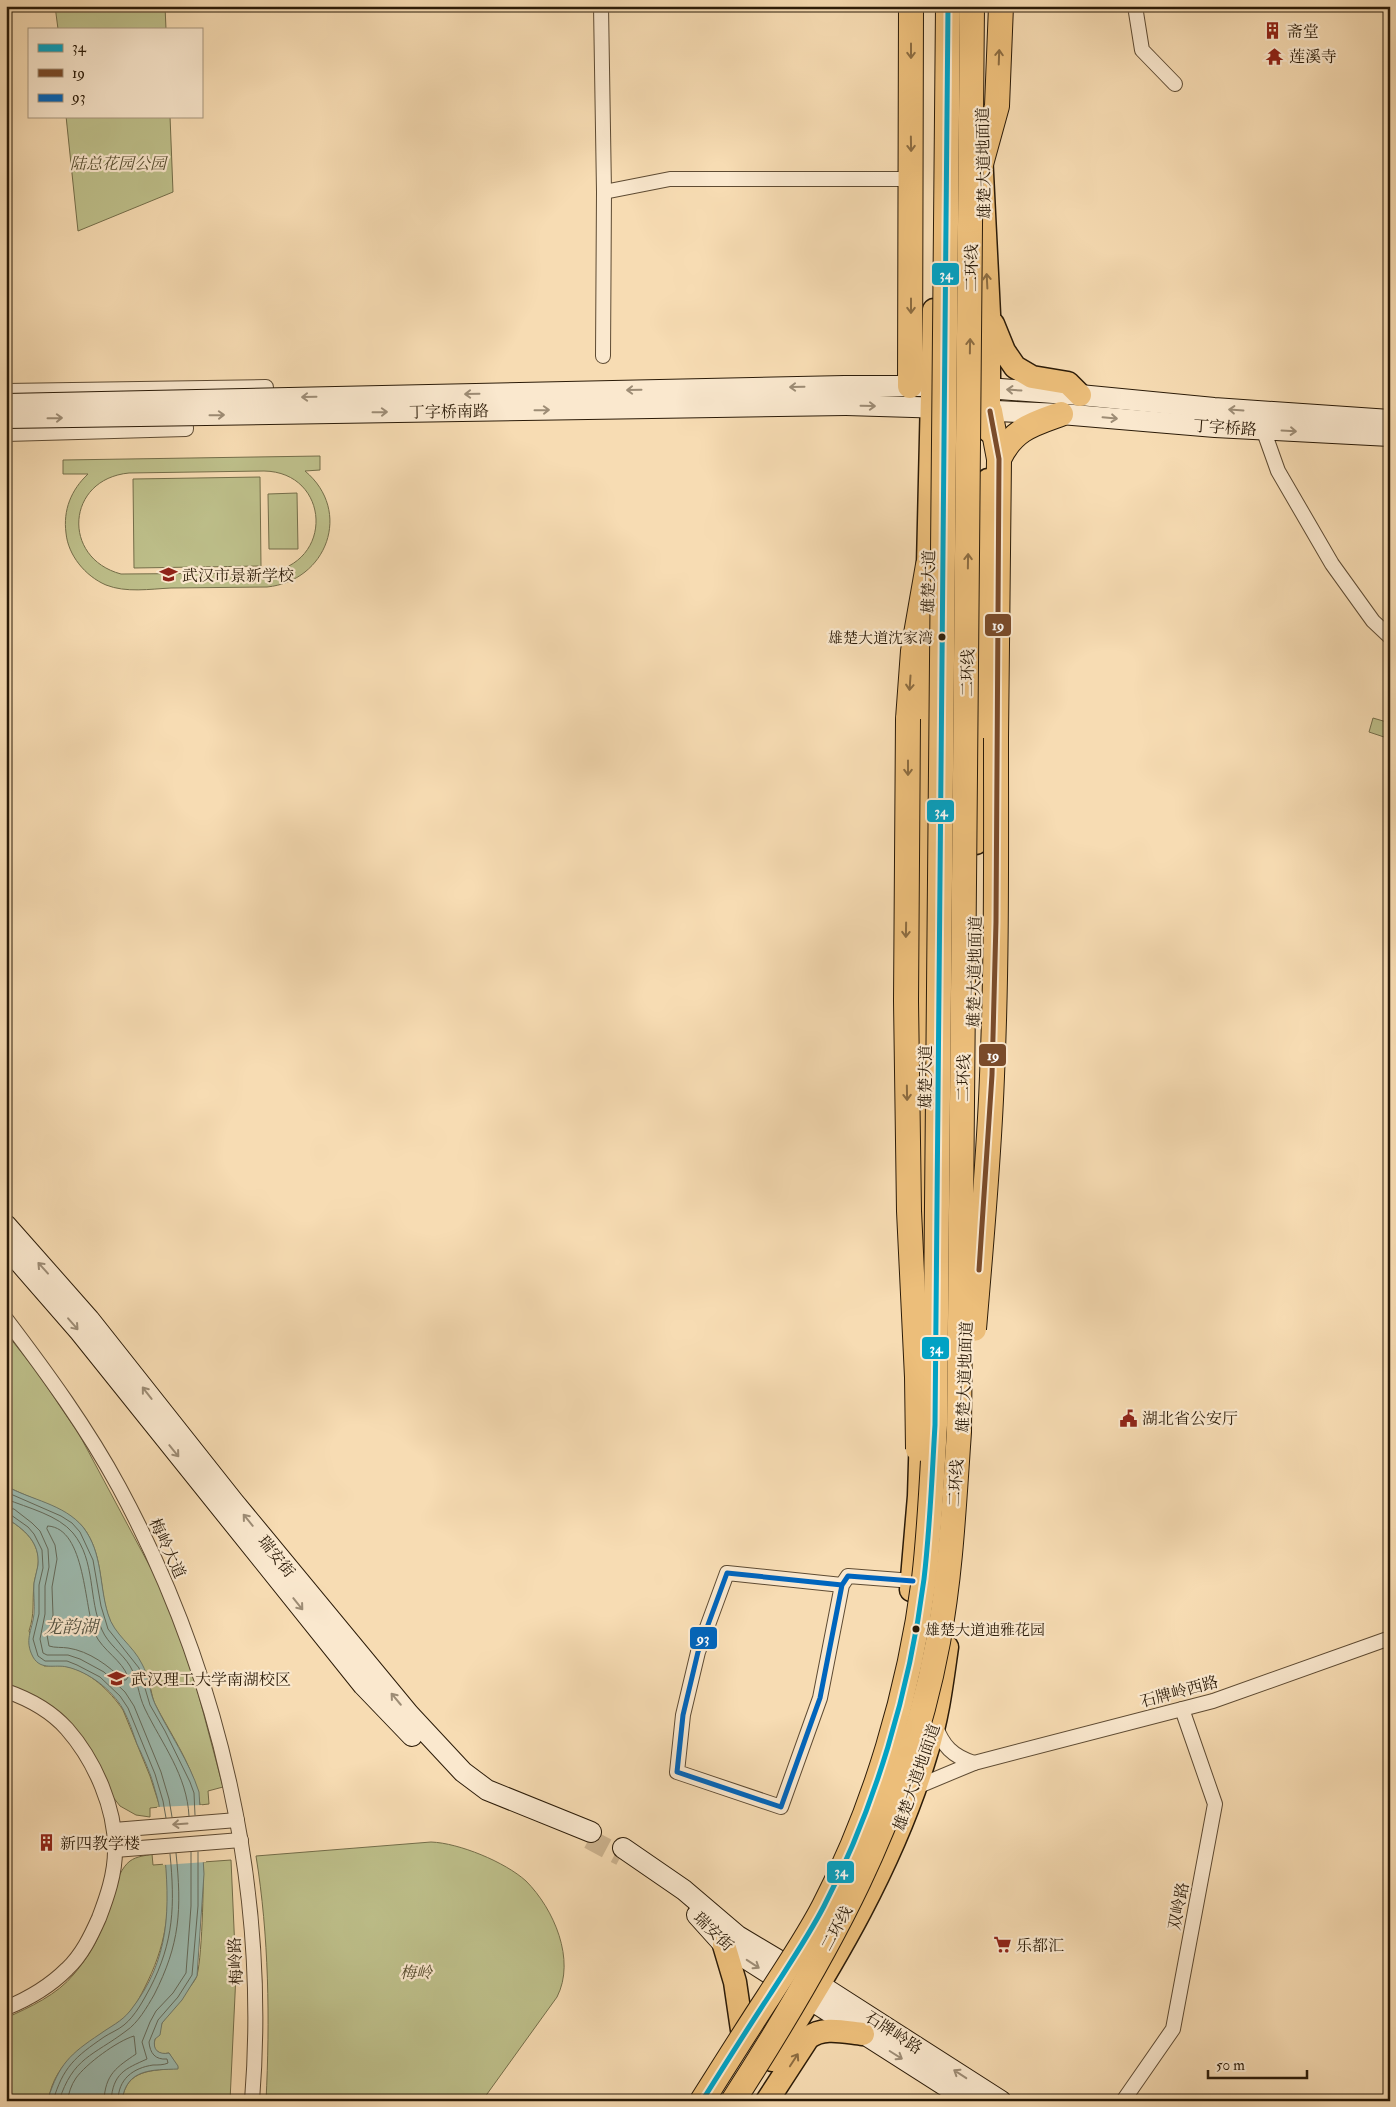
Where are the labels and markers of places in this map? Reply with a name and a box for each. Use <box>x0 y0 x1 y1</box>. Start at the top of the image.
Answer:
building icon: 斋堂 <box>1263 21 1283 41</box>
place label: 斋堂 <box>1287 22 1319 42</box>
temple icon: 莲溪寺 <box>1265 46 1285 66</box>
place label: 莲溪寺 <box>1289 47 1337 67</box>
school or university icon: 武汉市景新学校 <box>158 565 178 585</box>
place label: 武汉市景新学校 <box>182 566 294 586</box>
place label: 雄楚大道沈家湾 <box>828 629 933 648</box>
marker: 雄楚大道沈家湾 <box>937 632 947 642</box>
public building icon: 湖北省公安厅 <box>1118 1408 1138 1428</box>
place label: 湖北省公安厅 <box>1142 1409 1238 1429</box>
place label: 雄楚大道迪雅花园 <box>925 1621 1045 1640</box>
marker: 雄楚大道迪雅花园 <box>911 1624 921 1634</box>
school or university icon: 武汉理工大学南湖校区 <box>107 1669 127 1689</box>
place label: 武汉理工大学南湖校区 <box>131 1670 291 1690</box>
building icon: 新四教学楼 <box>36 1833 56 1853</box>
place label: 新四教学楼 <box>60 1834 140 1854</box>
supermarket icon: 乐都汇 <box>992 1935 1012 1955</box>
place label: 乐都汇 <box>1016 1936 1064 1956</box>

